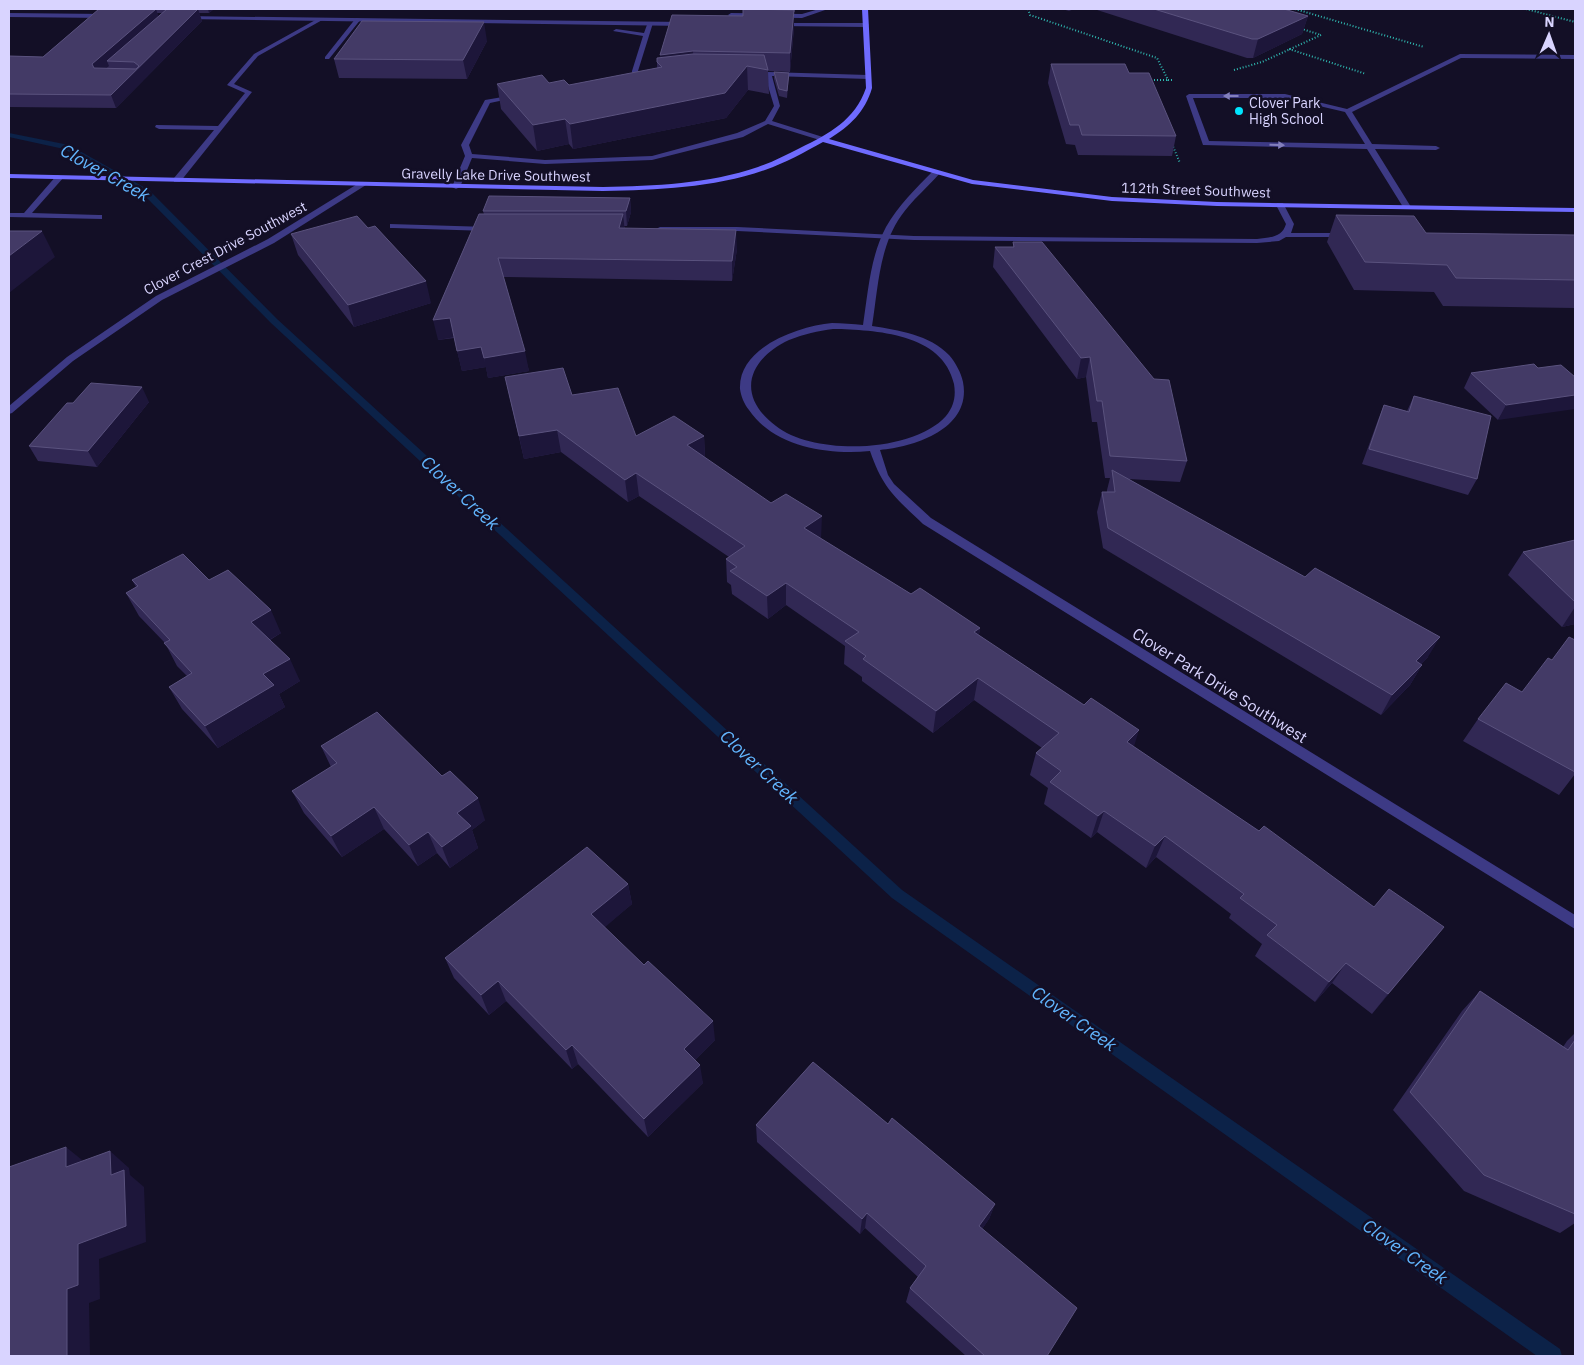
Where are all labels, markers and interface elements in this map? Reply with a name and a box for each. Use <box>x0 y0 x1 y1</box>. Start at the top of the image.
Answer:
north arrow <box>1524 10 1574 60</box>
text: N <box>1544 13 1555 31</box>
one-way arrow <box>1222 92 1238 100</box>
place label: Clover Park High School <box>1249 94 1324 128</box>
marker: Clover Park High School <box>1233 105 1245 117</box>
water label: Clover Creek <box>57 139 155 207</box>
one-way arrow <box>1269 141 1285 149</box>
street label: Gravelly Lake Drive Southwest <box>401 164 591 186</box>
street label: 112th Street Southwest <box>1121 178 1271 202</box>
street label: Clover Crest Drive Southwest <box>140 197 310 299</box>
water label: Clover Creek <box>416 451 505 535</box>
street label: Clover Park Drive Southwest <box>1129 623 1311 747</box>
water label: Clover Creek <box>715 725 804 809</box>
water label: Clover Creek <box>1027 981 1122 1057</box>
water label: Clover Creek <box>1358 1214 1453 1290</box>

